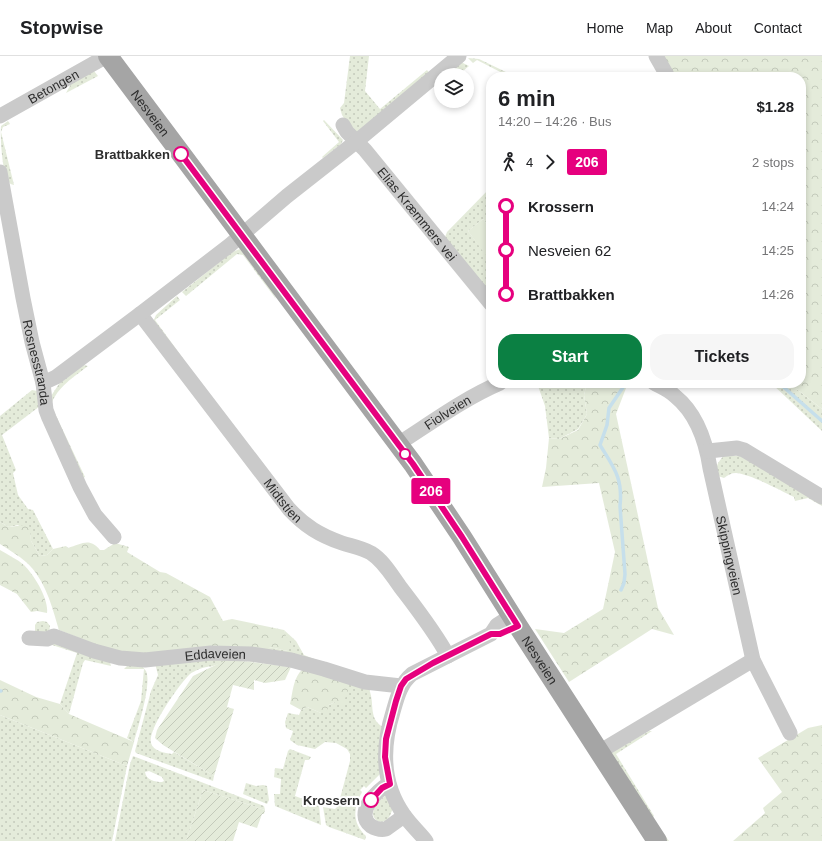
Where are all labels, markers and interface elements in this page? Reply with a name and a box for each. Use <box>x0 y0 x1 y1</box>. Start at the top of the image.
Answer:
text: Stopwise <box>20 17 103 38</box>
text: Home <box>587 20 624 36</box>
text: Map <box>646 20 673 36</box>
text: About <box>695 20 732 36</box>
text: Contact <box>754 20 802 36</box>
street label: Betongen <box>25 66 81 106</box>
map controls <box>434 68 474 108</box>
button: layers <box>434 68 474 108</box>
text: 6 min <box>498 86 555 111</box>
street label: Nesveien <box>128 87 173 139</box>
text: $1.28 <box>756 98 794 115</box>
text: 14:20 – 14:26 · Bus <box>498 114 611 129</box>
marker: Brattbakken <box>173 146 189 162</box>
place label: Brattbakken <box>95 147 170 162</box>
icon: walk <box>498 151 520 173</box>
icon: forward <box>539 151 561 173</box>
text: 206 <box>575 154 599 170</box>
text: 4 <box>526 155 533 170</box>
text: 2 stops <box>752 155 794 170</box>
street label: Elias Kræmmers vei <box>375 164 460 264</box>
text: Krossern <box>528 198 594 215</box>
text: 14:24 <box>761 199 794 214</box>
text: Nesveien 62 <box>528 242 611 259</box>
text: 14:25 <box>761 243 794 258</box>
text: Brattbakken <box>528 286 615 303</box>
text: 14:26 <box>761 287 794 302</box>
street label: Rosnesstranda <box>20 318 53 407</box>
button: Start <box>498 334 642 380</box>
button: Tickets <box>650 334 794 380</box>
street label: Fiolveien <box>421 392 473 432</box>
unlabelled marker <box>399 448 411 460</box>
street label: Midtstien <box>261 475 305 526</box>
line badge: 206 <box>408 478 454 504</box>
text: 206 <box>419 483 443 499</box>
street label: Skippingveien <box>713 514 746 596</box>
street label: Nesveien <box>519 633 561 687</box>
street label: Eddaveien <box>184 645 246 663</box>
marker: Krossern <box>363 792 379 808</box>
place label: Krossern <box>303 793 360 808</box>

